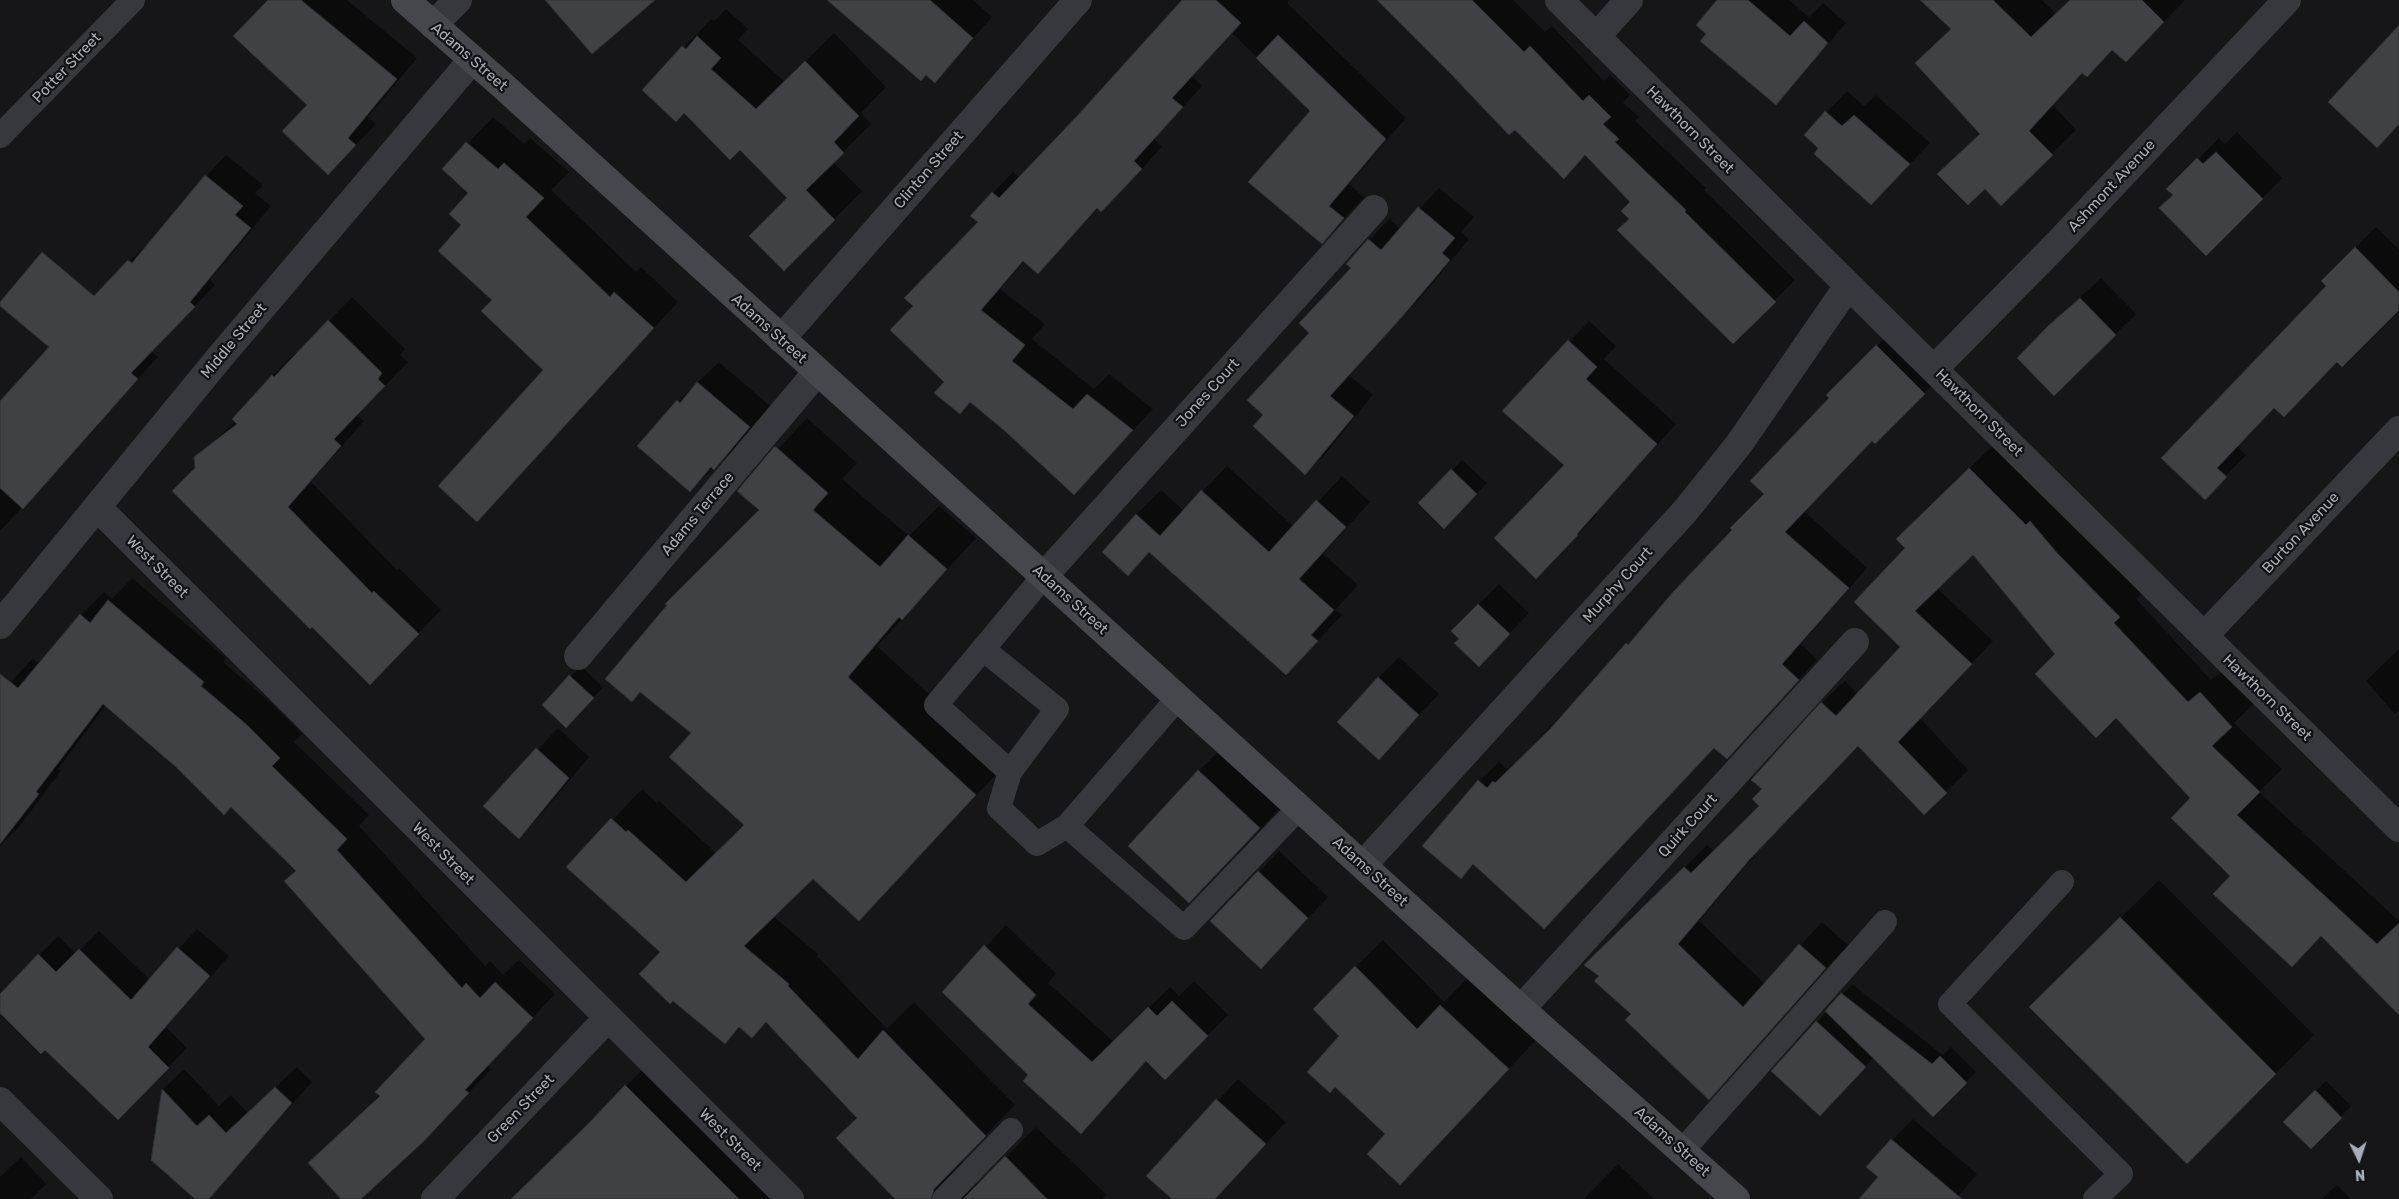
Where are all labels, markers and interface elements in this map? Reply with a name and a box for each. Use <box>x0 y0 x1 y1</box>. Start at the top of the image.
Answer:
street label: Adams Street <box>427 19 511 95</box>
street label: Potter Street <box>29 29 105 107</box>
street label: Hawthorn Street <box>1642 82 1738 178</box>
street label: Clinton Street <box>890 128 968 212</box>
street label: Ashmont Avenue <box>2065 136 2159 236</box>
street label: Adams Street <box>728 290 810 368</box>
street label: Middle Street <box>197 300 271 382</box>
street label: Jones Court <box>1172 355 1244 431</box>
street label: Hawthorn Street <box>1931 365 2027 461</box>
street label: Adams Terrace <box>658 468 738 560</box>
street label: Burton Avenue <box>2259 489 2343 577</box>
street label: West Street <box>122 532 192 602</box>
street label: Murphy Court <box>1579 543 1657 627</box>
street label: Adams Street <box>1029 561 1111 639</box>
street label: Hawthorn Street <box>2219 651 2315 745</box>
street label: Quirk Court <box>1655 791 1721 861</box>
street label: West Street <box>408 819 478 889</box>
street label: Adams Street <box>1329 833 1411 911</box>
street label: Green Street <box>484 1071 558 1147</box>
street label: Adams Street <box>1631 1103 1713 1181</box>
street label: West Street <box>695 1105 765 1175</box>
north arrow <box>2334 1134 2384 1184</box>
text: N <box>2354 1166 2366 1183</box>

